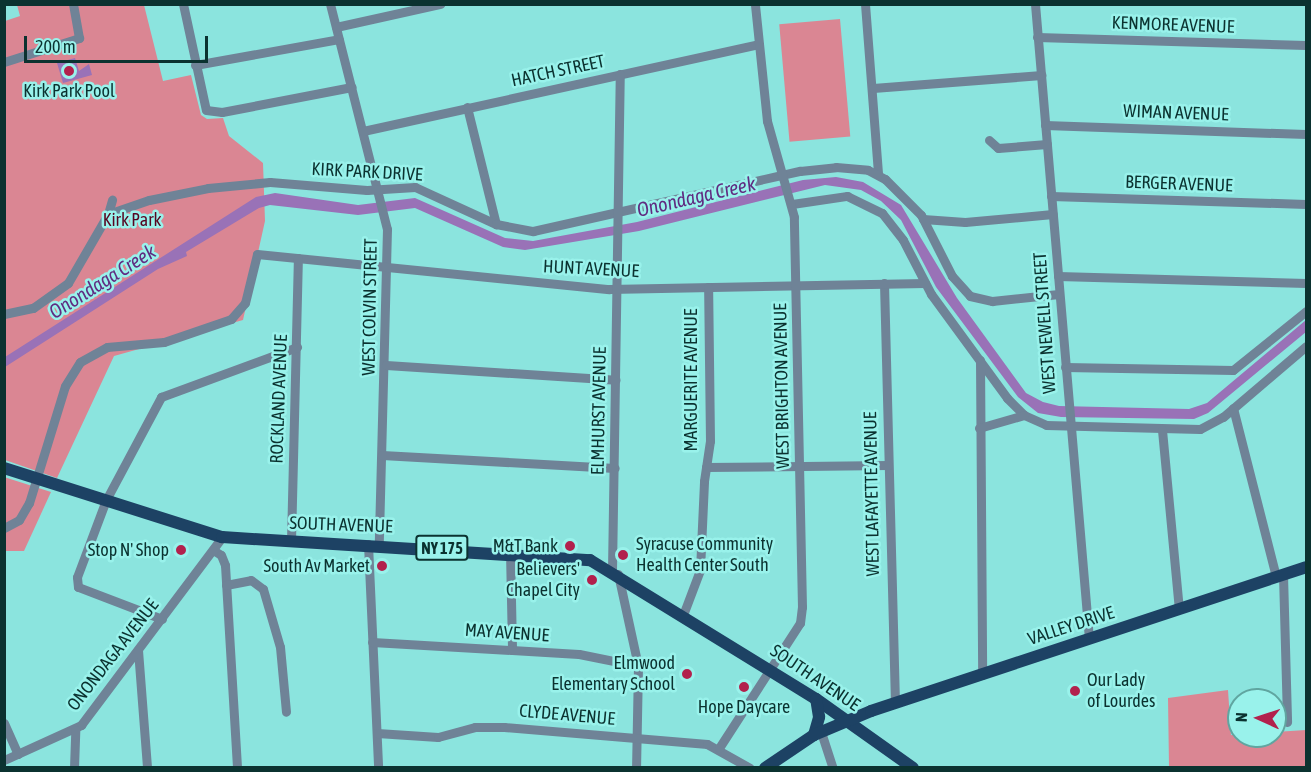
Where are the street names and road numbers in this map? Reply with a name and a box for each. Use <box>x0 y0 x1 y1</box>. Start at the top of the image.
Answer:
street label: KENMORE AVENUE <box>1111 12 1235 38</box>
street label: HATCH STREET <box>509 51 607 91</box>
street label: WIMAN AVENUE <box>1123 100 1229 126</box>
street label: KIRK PARK DRIVE <box>311 158 423 186</box>
street label: BERGER AVENUE <box>1125 171 1233 197</box>
street label: WEST COLVIN STREET <box>358 238 382 376</box>
street label: WEST NEWELL STREET <box>1029 252 1061 394</box>
street label: HUNT AVENUE <box>543 256 639 282</box>
street label: WEST BRIGHTON AVENUE <box>770 303 794 469</box>
street label: MARGUERITE AVENUE <box>680 308 702 452</box>
street label: ROCKLAND AVENUE <box>266 334 292 464</box>
street label: ELMHURST AVENUE <box>587 347 611 475</box>
street label: WEST LAFAYETTE AVENUE <box>860 411 884 577</box>
street label: SOUTH AVENUE <box>289 512 393 538</box>
road number: NY 175 <box>415 535 469 561</box>
street label: ONONDAGA AVENUE <box>63 595 163 715</box>
street label: VALLEY DRIVE <box>1025 602 1117 650</box>
street label: MAY AVENUE <box>464 619 550 647</box>
street label: SOUTH AVENUE <box>766 640 864 716</box>
street label: CLYDE AVENUE <box>518 700 616 730</box>

